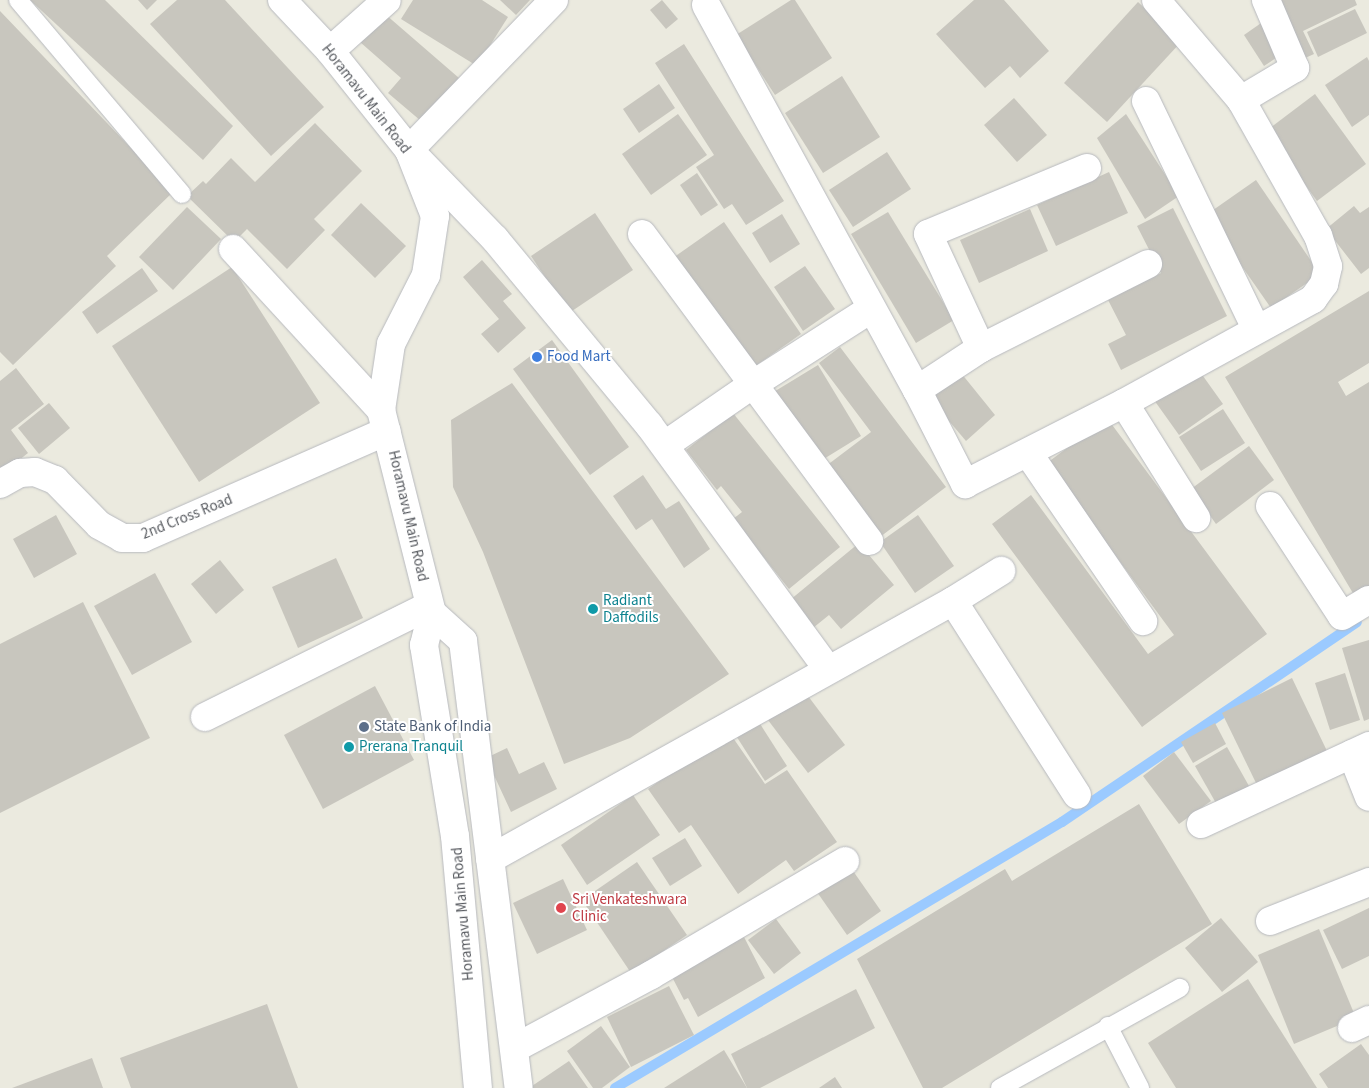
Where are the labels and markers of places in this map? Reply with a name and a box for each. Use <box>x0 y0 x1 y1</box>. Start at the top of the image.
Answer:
place label: Food Mart <box>547 348 611 366</box>
marker: Food Mart <box>531 351 543 363</box>
place label: Radiant Daffodils <box>603 591 659 626</box>
marker: Radiant Daffodils <box>587 603 599 615</box>
place label: State Bank of India <box>374 718 491 736</box>
marker: State Bank of India <box>358 721 370 733</box>
place label: Prerana Tranquil <box>359 738 463 756</box>
marker: Prerana Tranquil <box>343 741 355 753</box>
place label: Sri Venkateshwara Clinic <box>572 890 687 925</box>
marker: Sri Venkateshwara Clinic <box>554 901 568 915</box>

